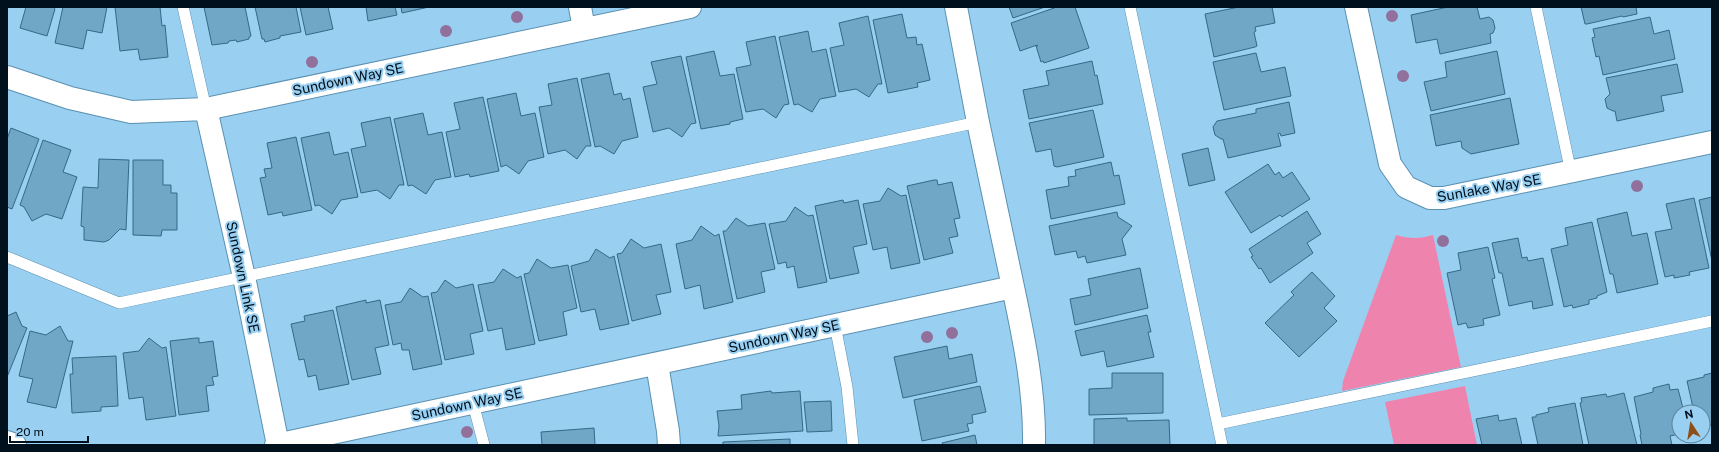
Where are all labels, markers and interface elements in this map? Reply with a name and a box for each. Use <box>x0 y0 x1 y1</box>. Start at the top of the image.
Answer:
street label: Sundown Way SE <box>291 59 405 99</box>
street label: Sunlake Way SE <box>1436 171 1542 205</box>
street label: Sundown Link SE <box>223 220 263 334</box>
street label: Sundown Way SE <box>727 316 841 356</box>
street label: Sundown Way SE <box>410 384 524 424</box>
north arrow <box>1671 404 1711 444</box>
text: N <box>1683 407 1694 421</box>
scale bar <box>10 418 88 444</box>
text: 20 m <box>16 425 44 439</box>

